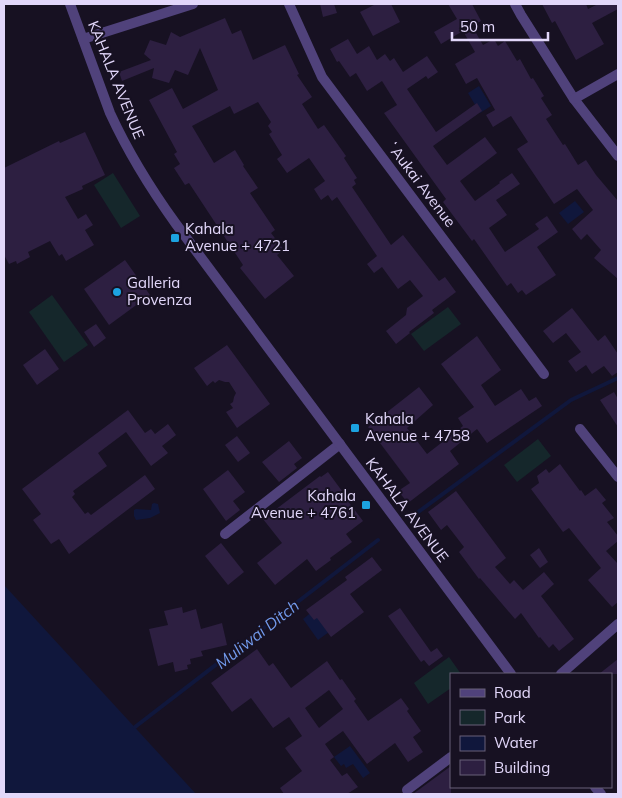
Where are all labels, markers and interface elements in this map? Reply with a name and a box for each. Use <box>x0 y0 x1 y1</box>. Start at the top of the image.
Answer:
scale bar <box>452 10 548 42</box>
text: 50 m <box>460 17 495 36</box>
street label: KAHALA AVENUE <box>84 18 149 142</box>
street label: ʻAukai Avenue <box>383 137 460 231</box>
place label: Kahala Avenue + 4721 <box>185 219 290 255</box>
marker: Kahala Avenue + 4721 <box>169 232 181 244</box>
place label: Galleria Provenza <box>127 273 192 309</box>
marker: Galleria Provenza <box>111 286 123 298</box>
place label: Kahala Avenue + 4758 <box>365 409 470 445</box>
marker: Kahala Avenue + 4758 <box>349 422 361 434</box>
street label: KAHALA AVENUE <box>362 454 453 566</box>
place label: Kahala Avenue + 4761 <box>251 486 356 522</box>
marker: Kahala Avenue + 4761 <box>360 499 372 511</box>
water label: Muliwai Ditch <box>211 595 303 673</box>
legend <box>450 673 612 788</box>
text: Road <box>494 683 531 702</box>
text: Park <box>494 708 526 727</box>
text: Water <box>494 733 538 752</box>
text: Building <box>494 758 550 777</box>

